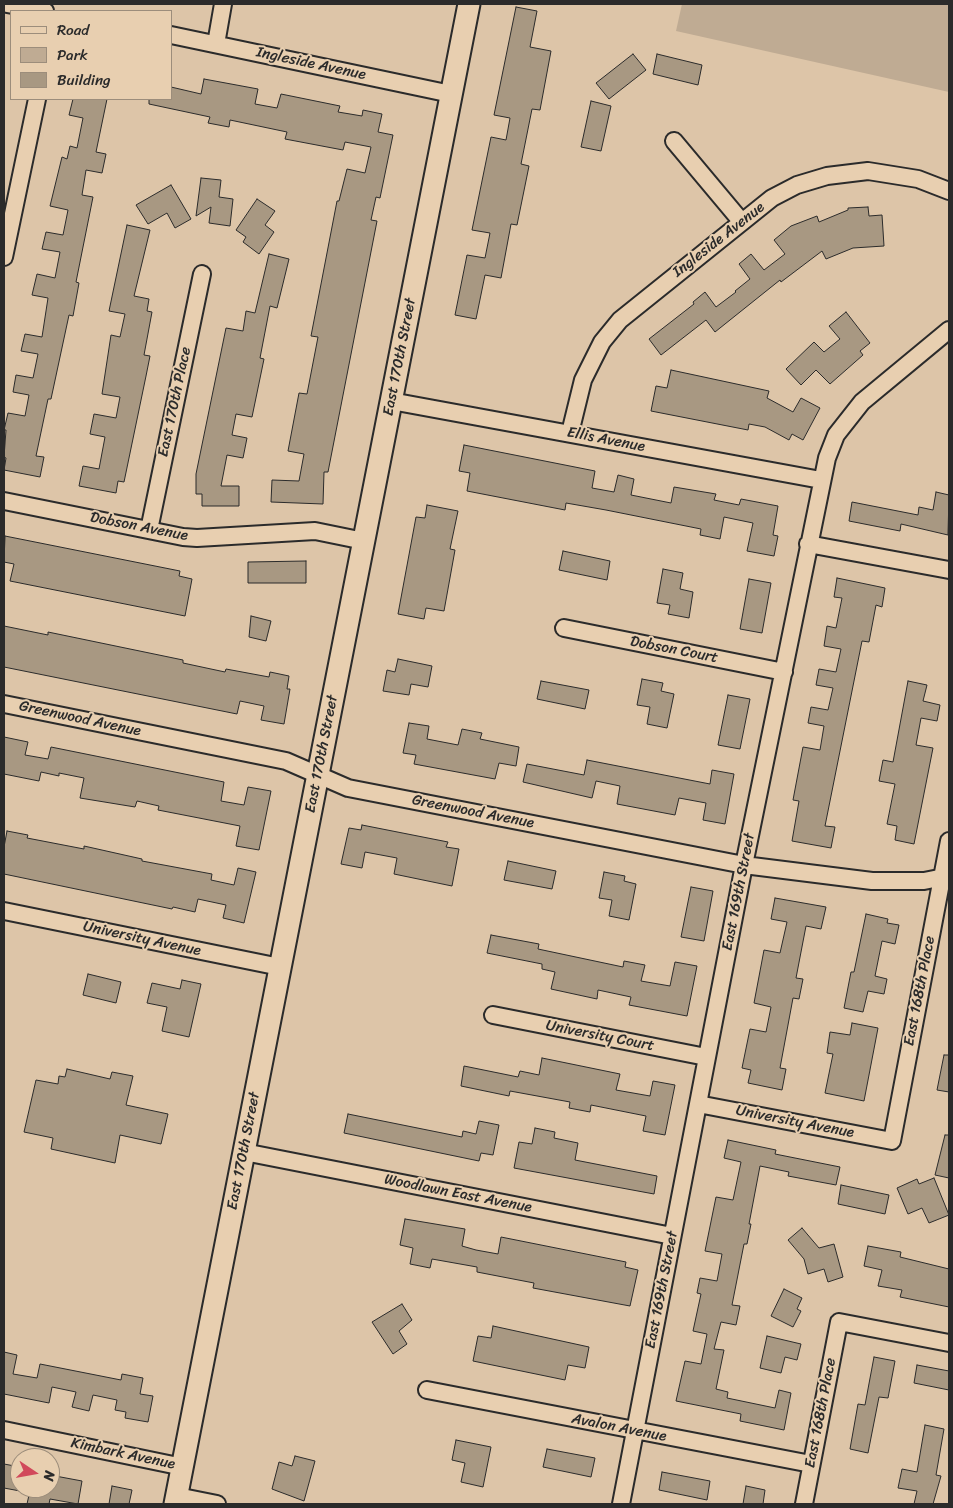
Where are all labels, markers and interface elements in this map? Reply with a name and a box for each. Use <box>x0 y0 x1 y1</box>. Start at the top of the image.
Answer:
legend <box>10 10 172 100</box>
text: Road <box>57 17 89 43</box>
text: Park <box>57 42 88 68</box>
street label: Ingleside Avenue <box>255 44 367 84</box>
text: Building <box>57 67 111 93</box>
street label: Ingleside Avenue <box>670 199 768 281</box>
street label: East 170th Street <box>380 297 420 417</box>
street label: East 170th Place <box>155 345 195 459</box>
street label: Ellis Avenue <box>566 424 646 456</box>
street label: Dobson Avenue <box>89 509 189 545</box>
street label: Dobson Court <box>629 633 719 667</box>
street label: East 170th Street <box>302 694 342 814</box>
street label: Greenwood Avenue <box>17 697 143 741</box>
street label: Greenwood Avenue <box>410 791 536 833</box>
street label: East 169th Street <box>719 832 759 952</box>
street label: University Avenue <box>81 918 203 960</box>
street label: East 168th Place <box>901 934 939 1048</box>
street label: University Court <box>544 1017 656 1055</box>
street label: East 170th Street <box>224 1091 264 1211</box>
street label: University Avenue <box>734 1102 856 1142</box>
street label: Woodlawn East Avenue <box>383 1171 533 1217</box>
street label: East 169th Street <box>642 1230 682 1350</box>
street label: East 168th Place <box>802 1356 840 1470</box>
street label: Avalon Avenue <box>570 1410 668 1446</box>
street label: Kimbark Avenue <box>69 1434 177 1474</box>
north arrow <box>10 1448 60 1498</box>
text: N <box>36 1469 62 1483</box>

